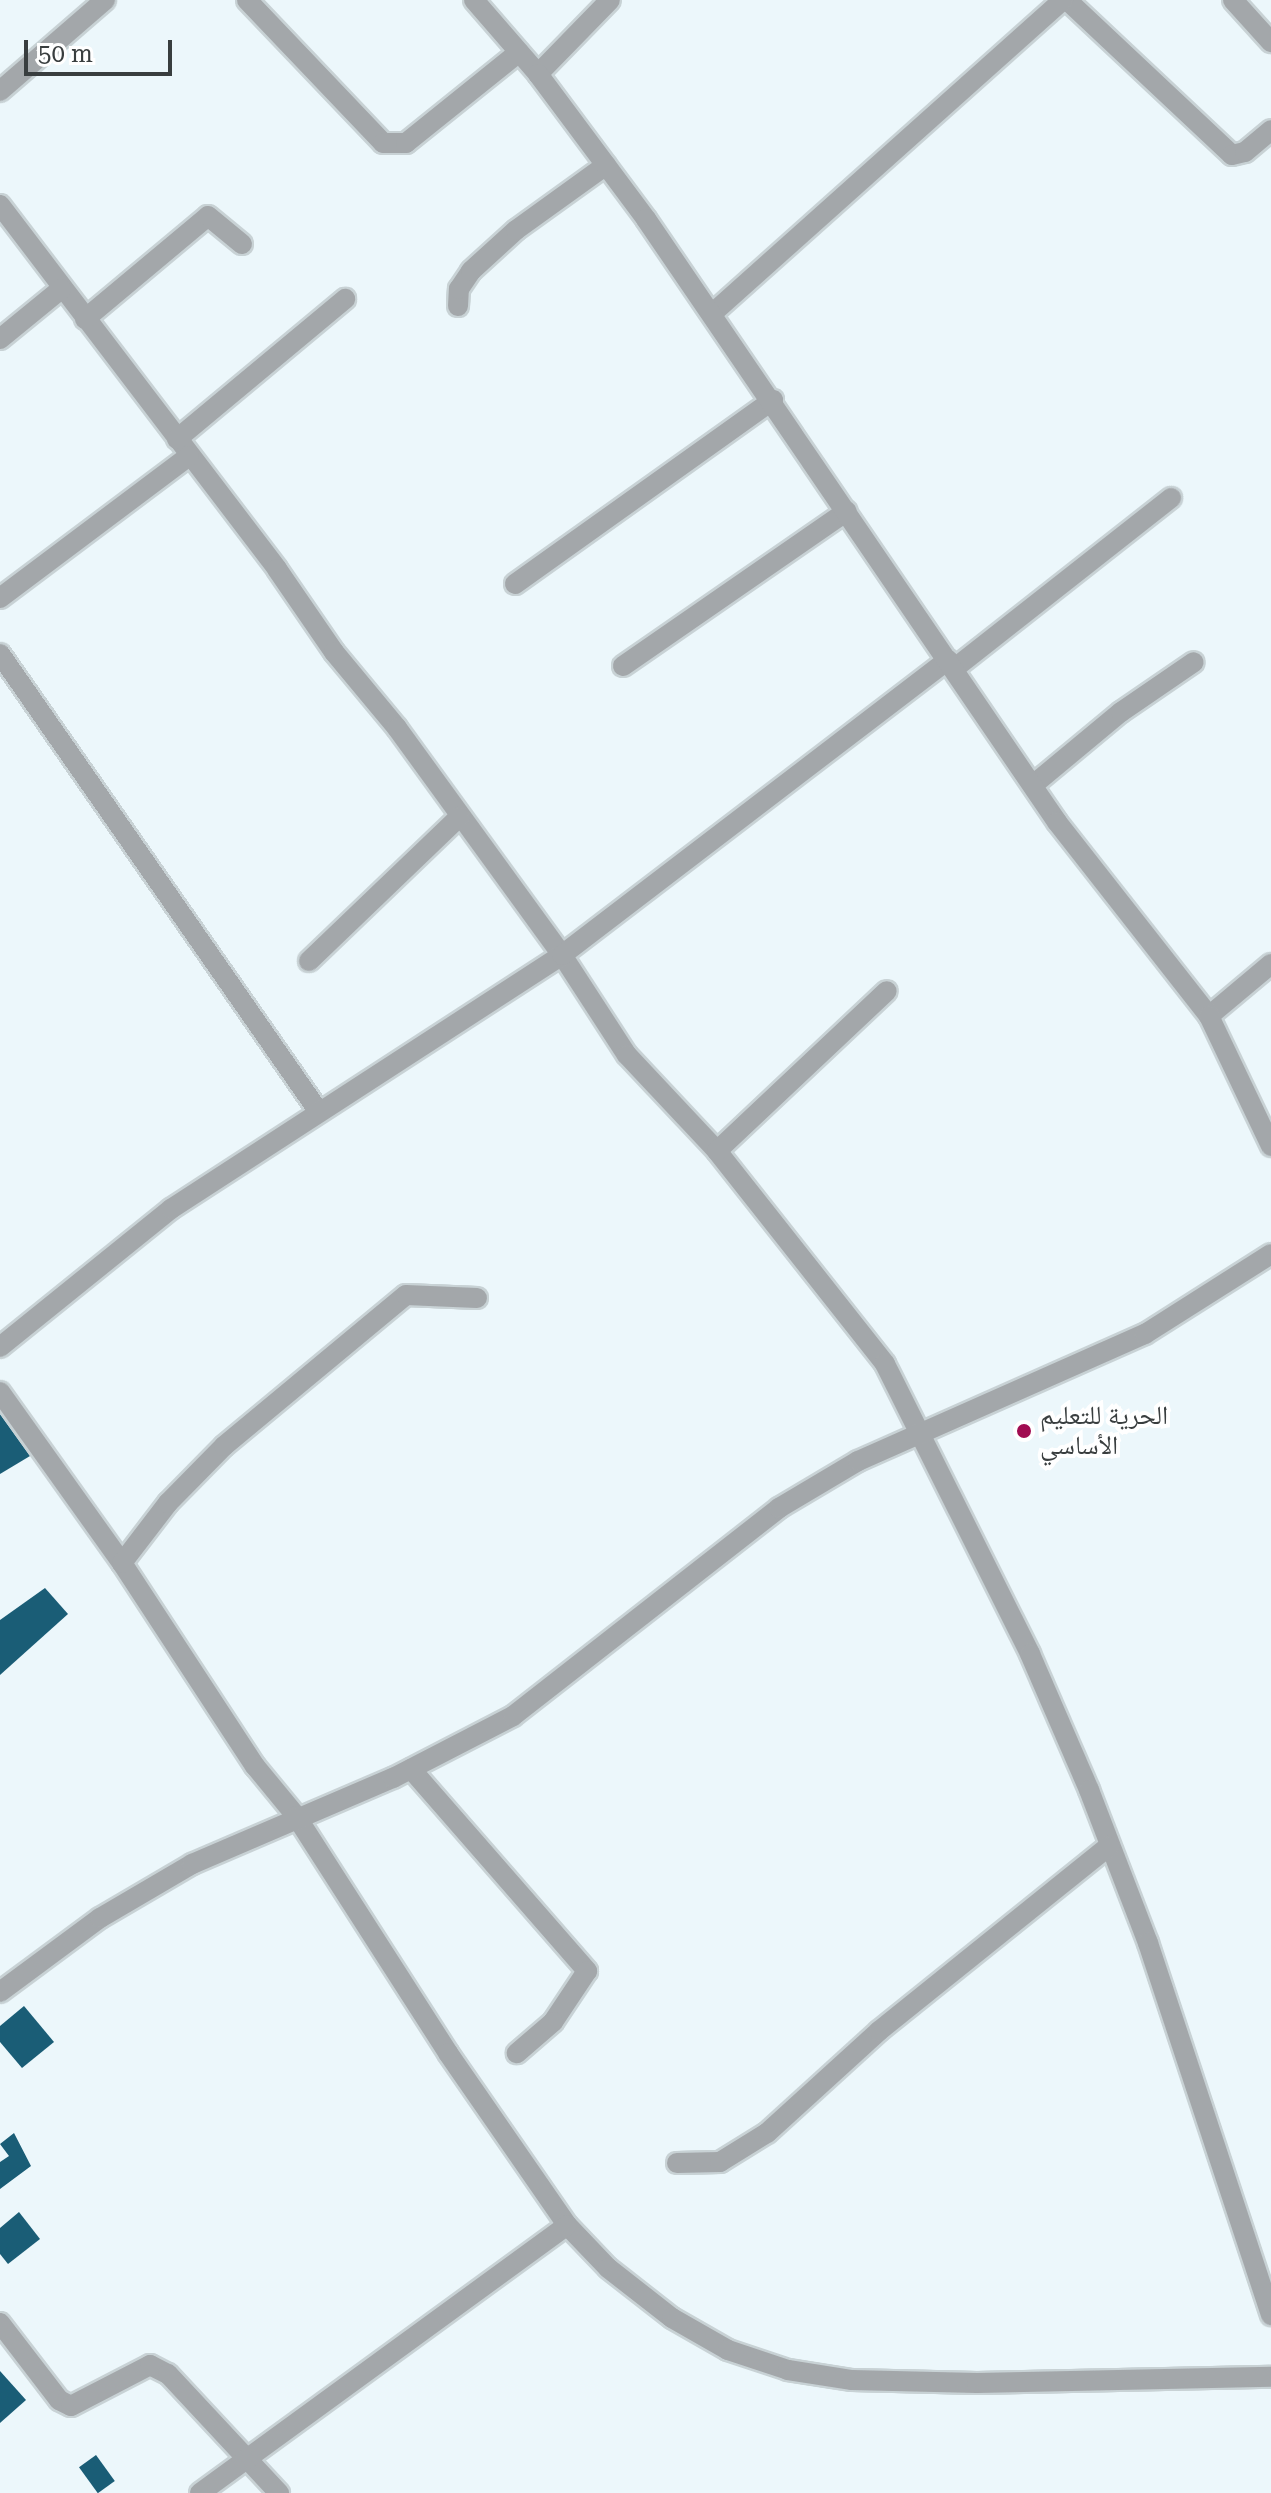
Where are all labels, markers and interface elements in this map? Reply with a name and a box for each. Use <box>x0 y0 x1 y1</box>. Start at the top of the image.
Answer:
scale bar <box>28 24 176 74</box>
text: 50 m <box>38 40 93 68</box>
place label: الحرية للتعليم الأساسي <box>1040 1400 1168 1462</box>
marker: الحرية للتعليم الأساسي <box>1015 1422 1033 1440</box>

